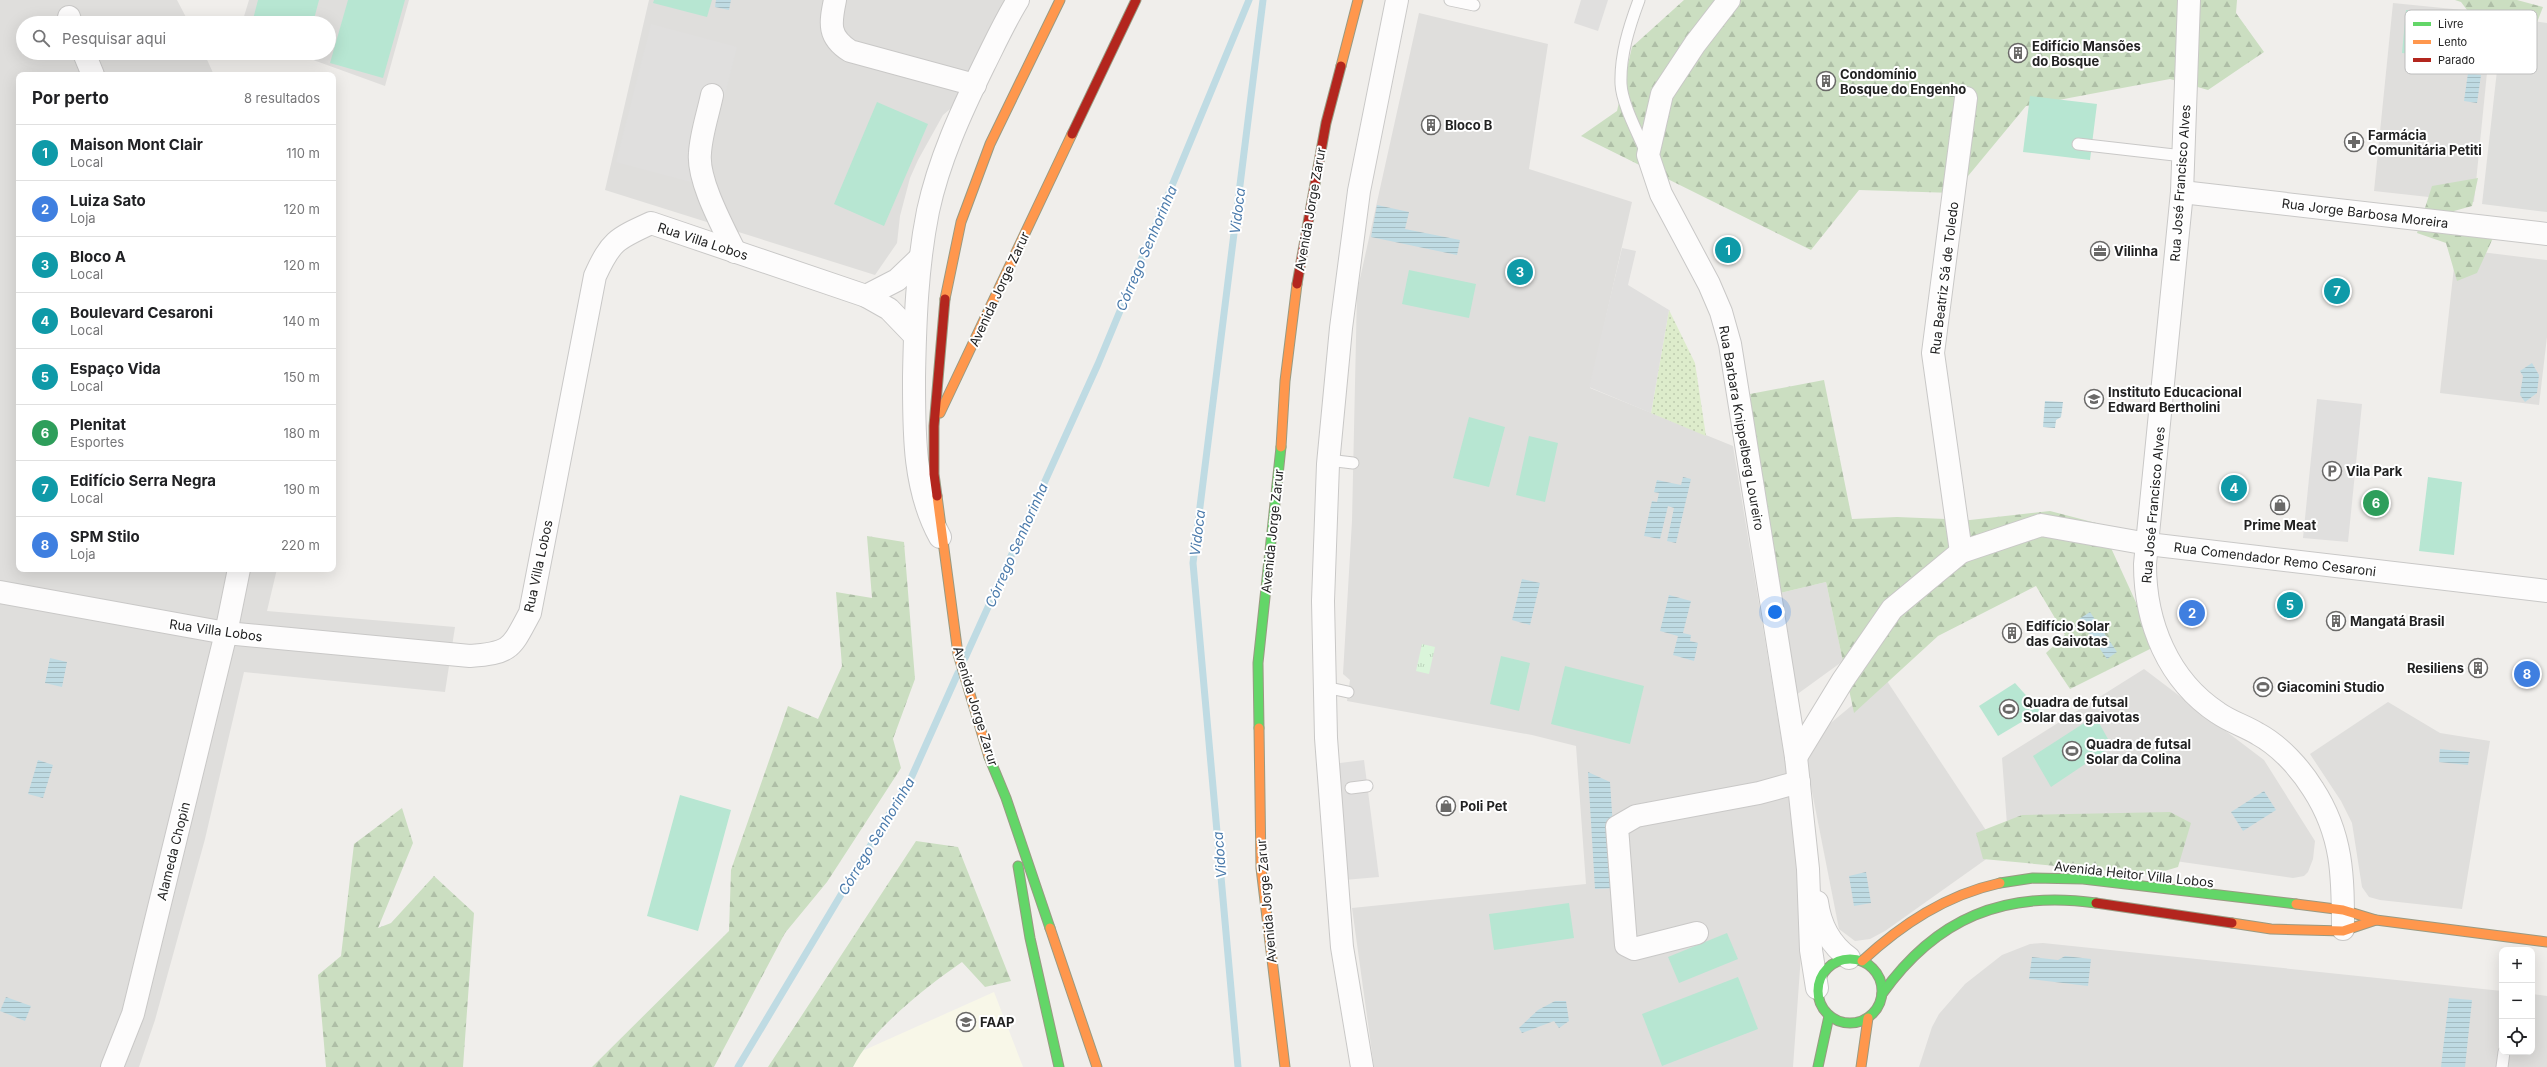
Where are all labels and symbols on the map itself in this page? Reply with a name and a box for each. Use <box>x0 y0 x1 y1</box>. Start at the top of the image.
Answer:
legend <box>2405 10 2537 74</box>
text: Livre <box>2438 17 2463 31</box>
text: Lento <box>2438 35 2468 49</box>
place label: Edifício Mansões do Bosque <box>2032 38 2141 69</box>
building icon: Edifício Mansões do Bosque <box>2007 42 2029 64</box>
text: Parado <box>2438 53 2475 67</box>
place label: Condomínio Bosque do Engenho <box>1840 66 1966 97</box>
building icon: Condomínio Bosque do Engenho <box>1815 70 1837 92</box>
street label: Rua José Francisco Alves <box>2167 104 2193 262</box>
building icon: Bloco B <box>1420 114 1442 136</box>
place label: Bloco B <box>1445 117 1493 133</box>
place label: Farmácia Comunitária Petiti <box>2368 127 2482 158</box>
pharmacy icon: Farmácia Comunitária Petiti <box>2343 131 2365 153</box>
street label: Avenida Jorge Zarur <box>1291 146 1329 272</box>
water label: Córrego Senhorinha <box>1112 183 1180 313</box>
water label: Vidoca <box>1226 186 1248 235</box>
street label: Rua Jorge Barbosa Moreira <box>2281 195 2449 231</box>
street label: Rua Beatriz Sá de Toledo <box>1927 200 1961 355</box>
street label: Rua Villa Lobos <box>656 219 750 263</box>
street label: Avenida Jorge Zarur <box>965 229 1033 349</box>
pin: 1 <box>1715 235 1741 265</box>
office icon: Vilinha <box>2089 240 2111 262</box>
place label: Vilinha <box>2114 243 2158 259</box>
pin: 3 <box>1507 257 1533 287</box>
pin: 7 <box>2324 276 2350 306</box>
street label: Rua Barbara Knippelberg Loureiro <box>1716 324 1768 532</box>
place label: Instituto Educacional Edward Bertholini <box>2108 384 2242 415</box>
school or university icon: Instituto Educacional Edward Bertholini <box>2083 388 2105 410</box>
street label: Rua José Francisco Alves <box>2138 426 2168 584</box>
parking icon: Vila Park <box>2321 460 2343 482</box>
place label: Vila Park <box>2346 463 2403 479</box>
street label: Avenida Jorge Zarur <box>1258 468 1286 594</box>
pin: 4 <box>2221 473 2247 503</box>
water label: Córrego Senhorinha <box>981 480 1051 610</box>
pin: 6 <box>2363 488 2389 518</box>
shop icon: Prime Meat <box>2269 494 2291 516</box>
water label: Vidoca <box>1186 508 1208 557</box>
place label: Prime Meat <box>2244 517 2316 533</box>
street label: Rua Villa Lobos <box>520 518 556 614</box>
street label: Rua Comendador Remo Cesaroni <box>2173 539 2377 579</box>
pin: 5 <box>2277 590 2303 620</box>
pin: 2 <box>2179 598 2205 628</box>
your location <box>1765 602 1785 622</box>
building icon: Mangatá Brasil <box>2325 610 2347 632</box>
place label: Mangatá Brasil <box>2350 613 2445 629</box>
street label: Rua Villa Lobos <box>168 616 264 644</box>
place label: Edifício Solar das Gaivotas <box>2026 618 2110 649</box>
building icon: Edifício Solar das Gaivotas <box>2001 622 2023 644</box>
street label: Avenida Jorge Zarur <box>950 644 1002 768</box>
building icon: Resiliens <box>2467 657 2489 679</box>
pin: 8 <box>2514 659 2540 689</box>
place label: Resiliens <box>2407 660 2464 676</box>
sports icon: Giacomini Studio <box>2252 676 2274 698</box>
place label: Giacomini Studio <box>2277 679 2385 695</box>
place label: Quadra de futsal Solar das gaivotas <box>2023 694 2140 725</box>
sports icon: Quadra de futsal Solar das gaivotas <box>1998 698 2020 720</box>
place label: Quadra de futsal Solar da Colina <box>2086 736 2191 767</box>
sports icon: Quadra de futsal Solar da Colina <box>2061 740 2083 762</box>
water label: Córrego Senhorinha <box>834 774 918 898</box>
shop icon: Poli Pet <box>1435 795 1457 817</box>
place label: Poli Pet <box>1460 798 1507 814</box>
street label: Alameda Chopin <box>153 800 193 902</box>
water label: Vidoca <box>1208 831 1230 879</box>
street label: Avenida Jorge Zarur <box>1253 838 1279 964</box>
street label: Avenida Heitor Villa Lobos <box>2053 858 2215 890</box>
school or university icon: FAAP <box>955 1011 977 1033</box>
place label: FAAP <box>980 1014 1014 1030</box>

